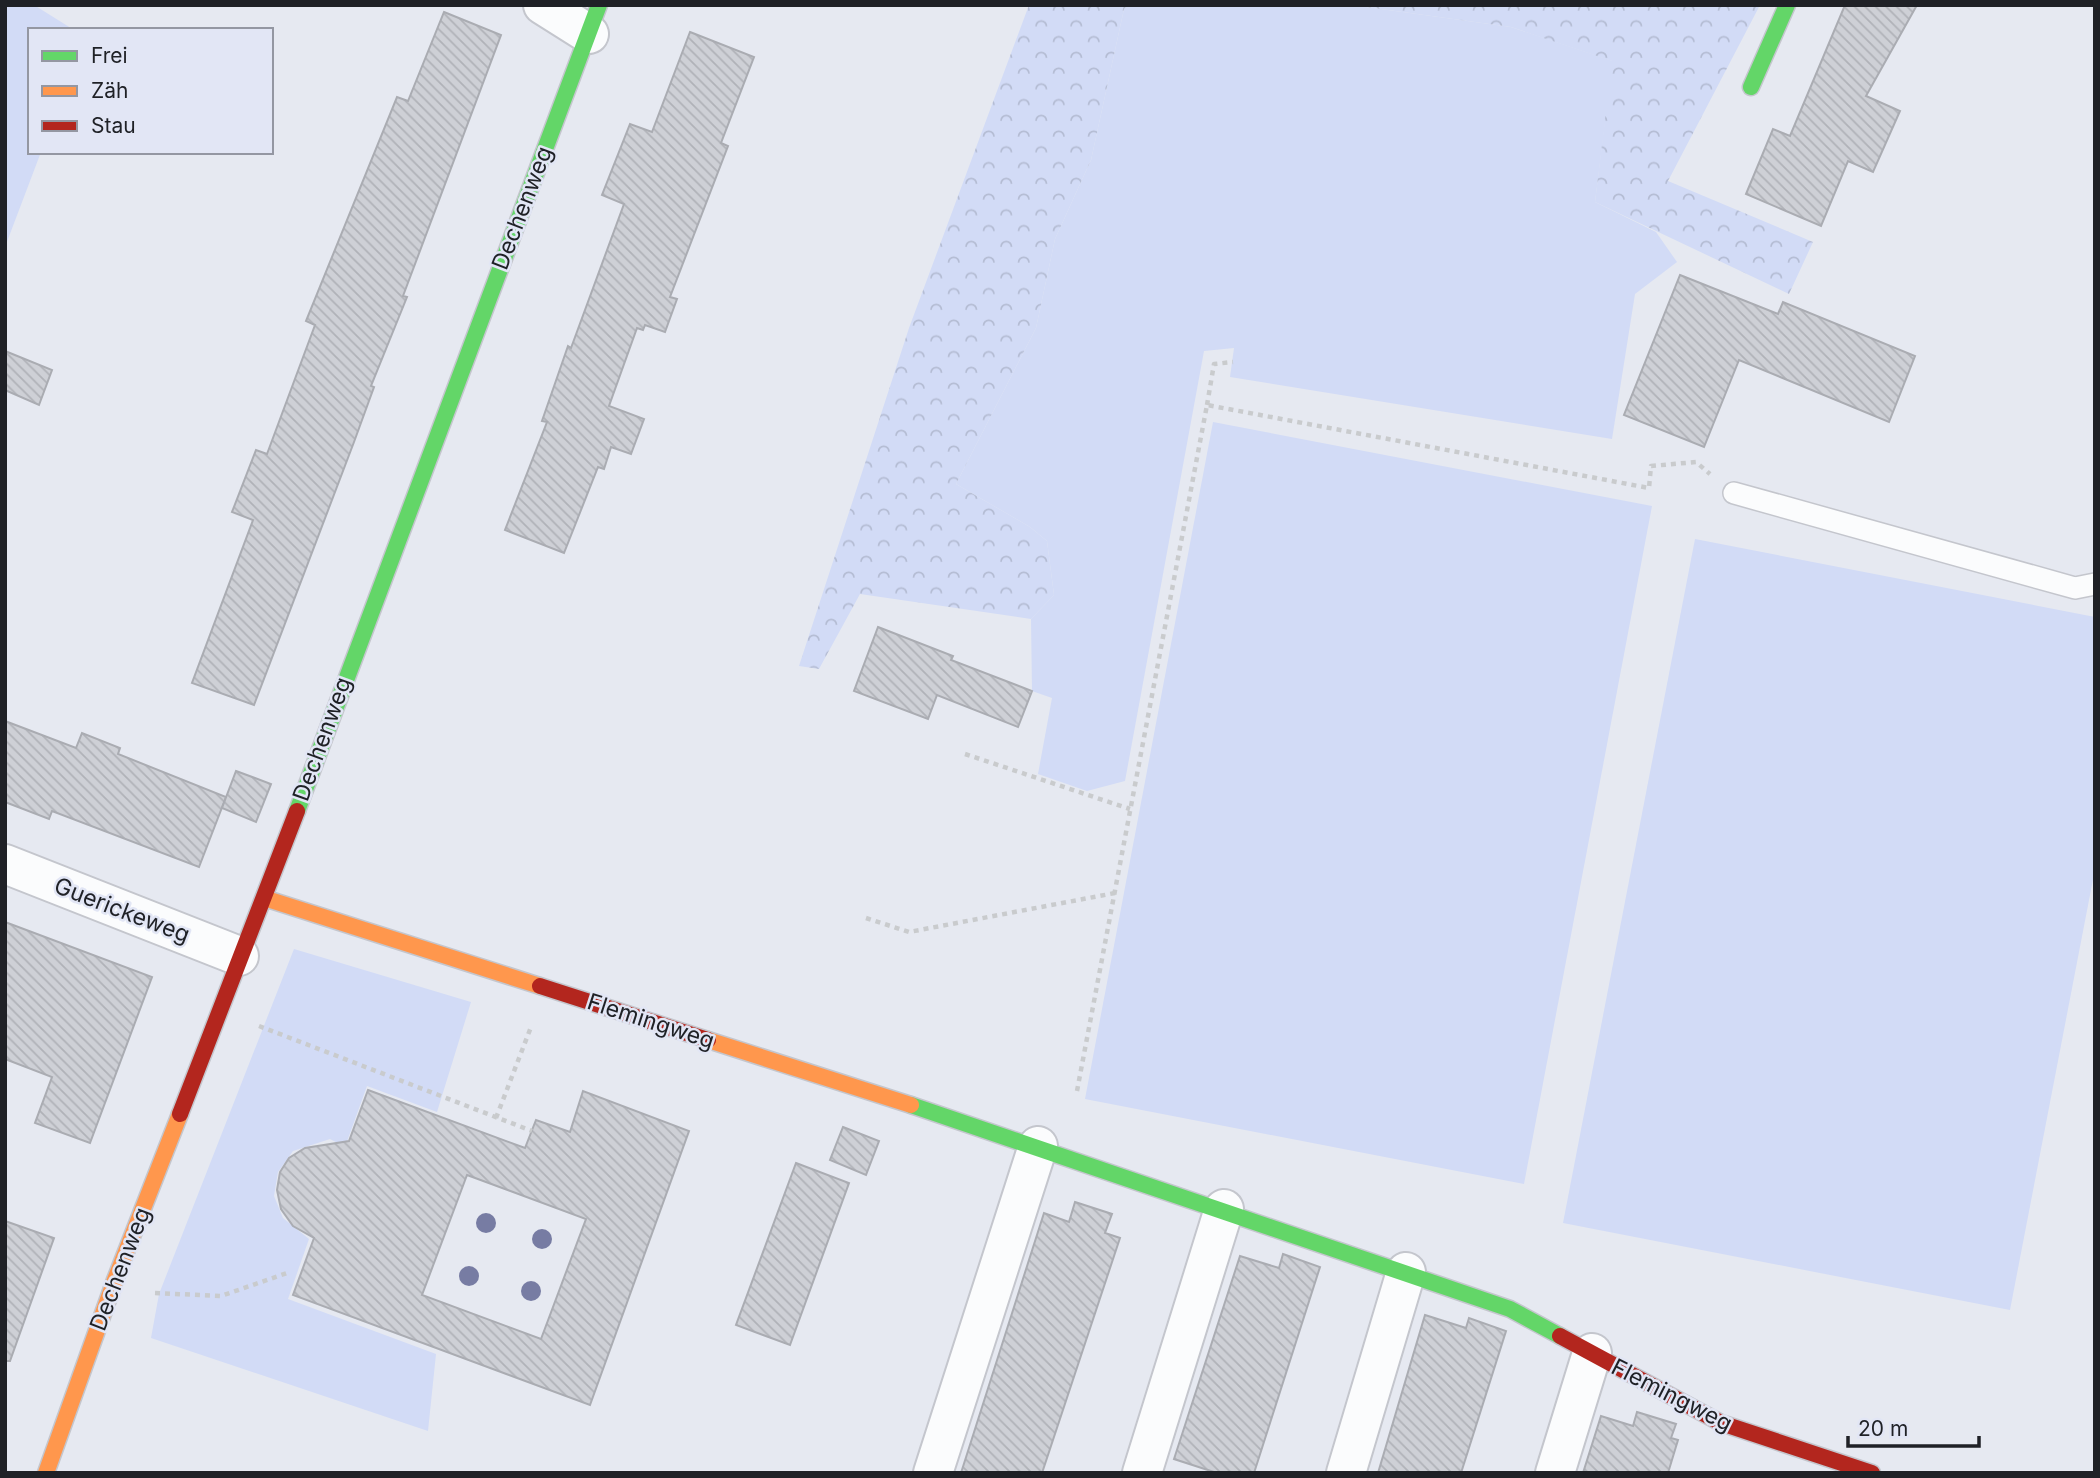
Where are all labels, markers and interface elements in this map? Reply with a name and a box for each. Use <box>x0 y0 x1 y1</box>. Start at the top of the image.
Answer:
legend <box>28 28 273 154</box>
text: Frei <box>91 43 128 68</box>
text: Zäh <box>91 78 128 103</box>
text: Stau <box>91 113 136 138</box>
street label: Dechenweg <box>486 142 558 274</box>
street label: Dechenweg <box>287 673 357 805</box>
street label: Guerickeweg <box>50 871 194 949</box>
street label: Flemingweg <box>584 987 718 1055</box>
street label: Dechenweg <box>84 1203 156 1335</box>
street label: Flemingweg <box>1607 1353 1737 1437</box>
scale bar <box>1848 1404 1979 1448</box>
text: 20 m <box>1858 1416 1908 1441</box>

